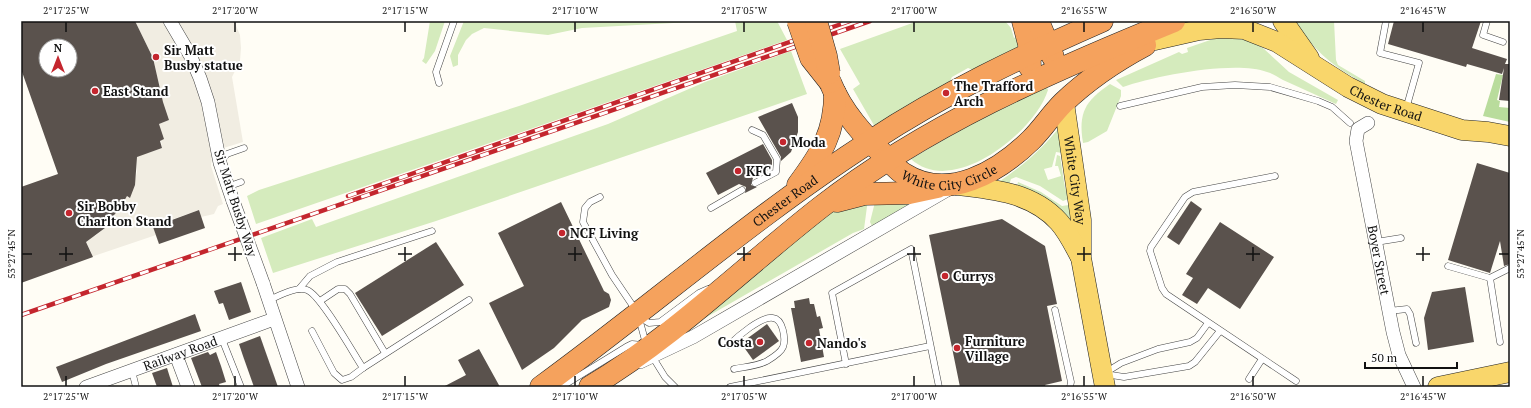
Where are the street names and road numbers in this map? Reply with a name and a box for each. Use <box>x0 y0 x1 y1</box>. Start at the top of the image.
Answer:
street label: Chester Road <box>1347 80 1424 125</box>
street label: White City Way <box>1060 135 1090 225</box>
street label: Sir Matt Busby Way <box>210 147 262 259</box>
street label: White City Circle <box>898 160 1000 194</box>
street label: Chester Road <box>749 171 821 231</box>
street label: Boyer Street <box>1363 224 1395 297</box>
street label: Railway Road <box>141 331 220 375</box>

